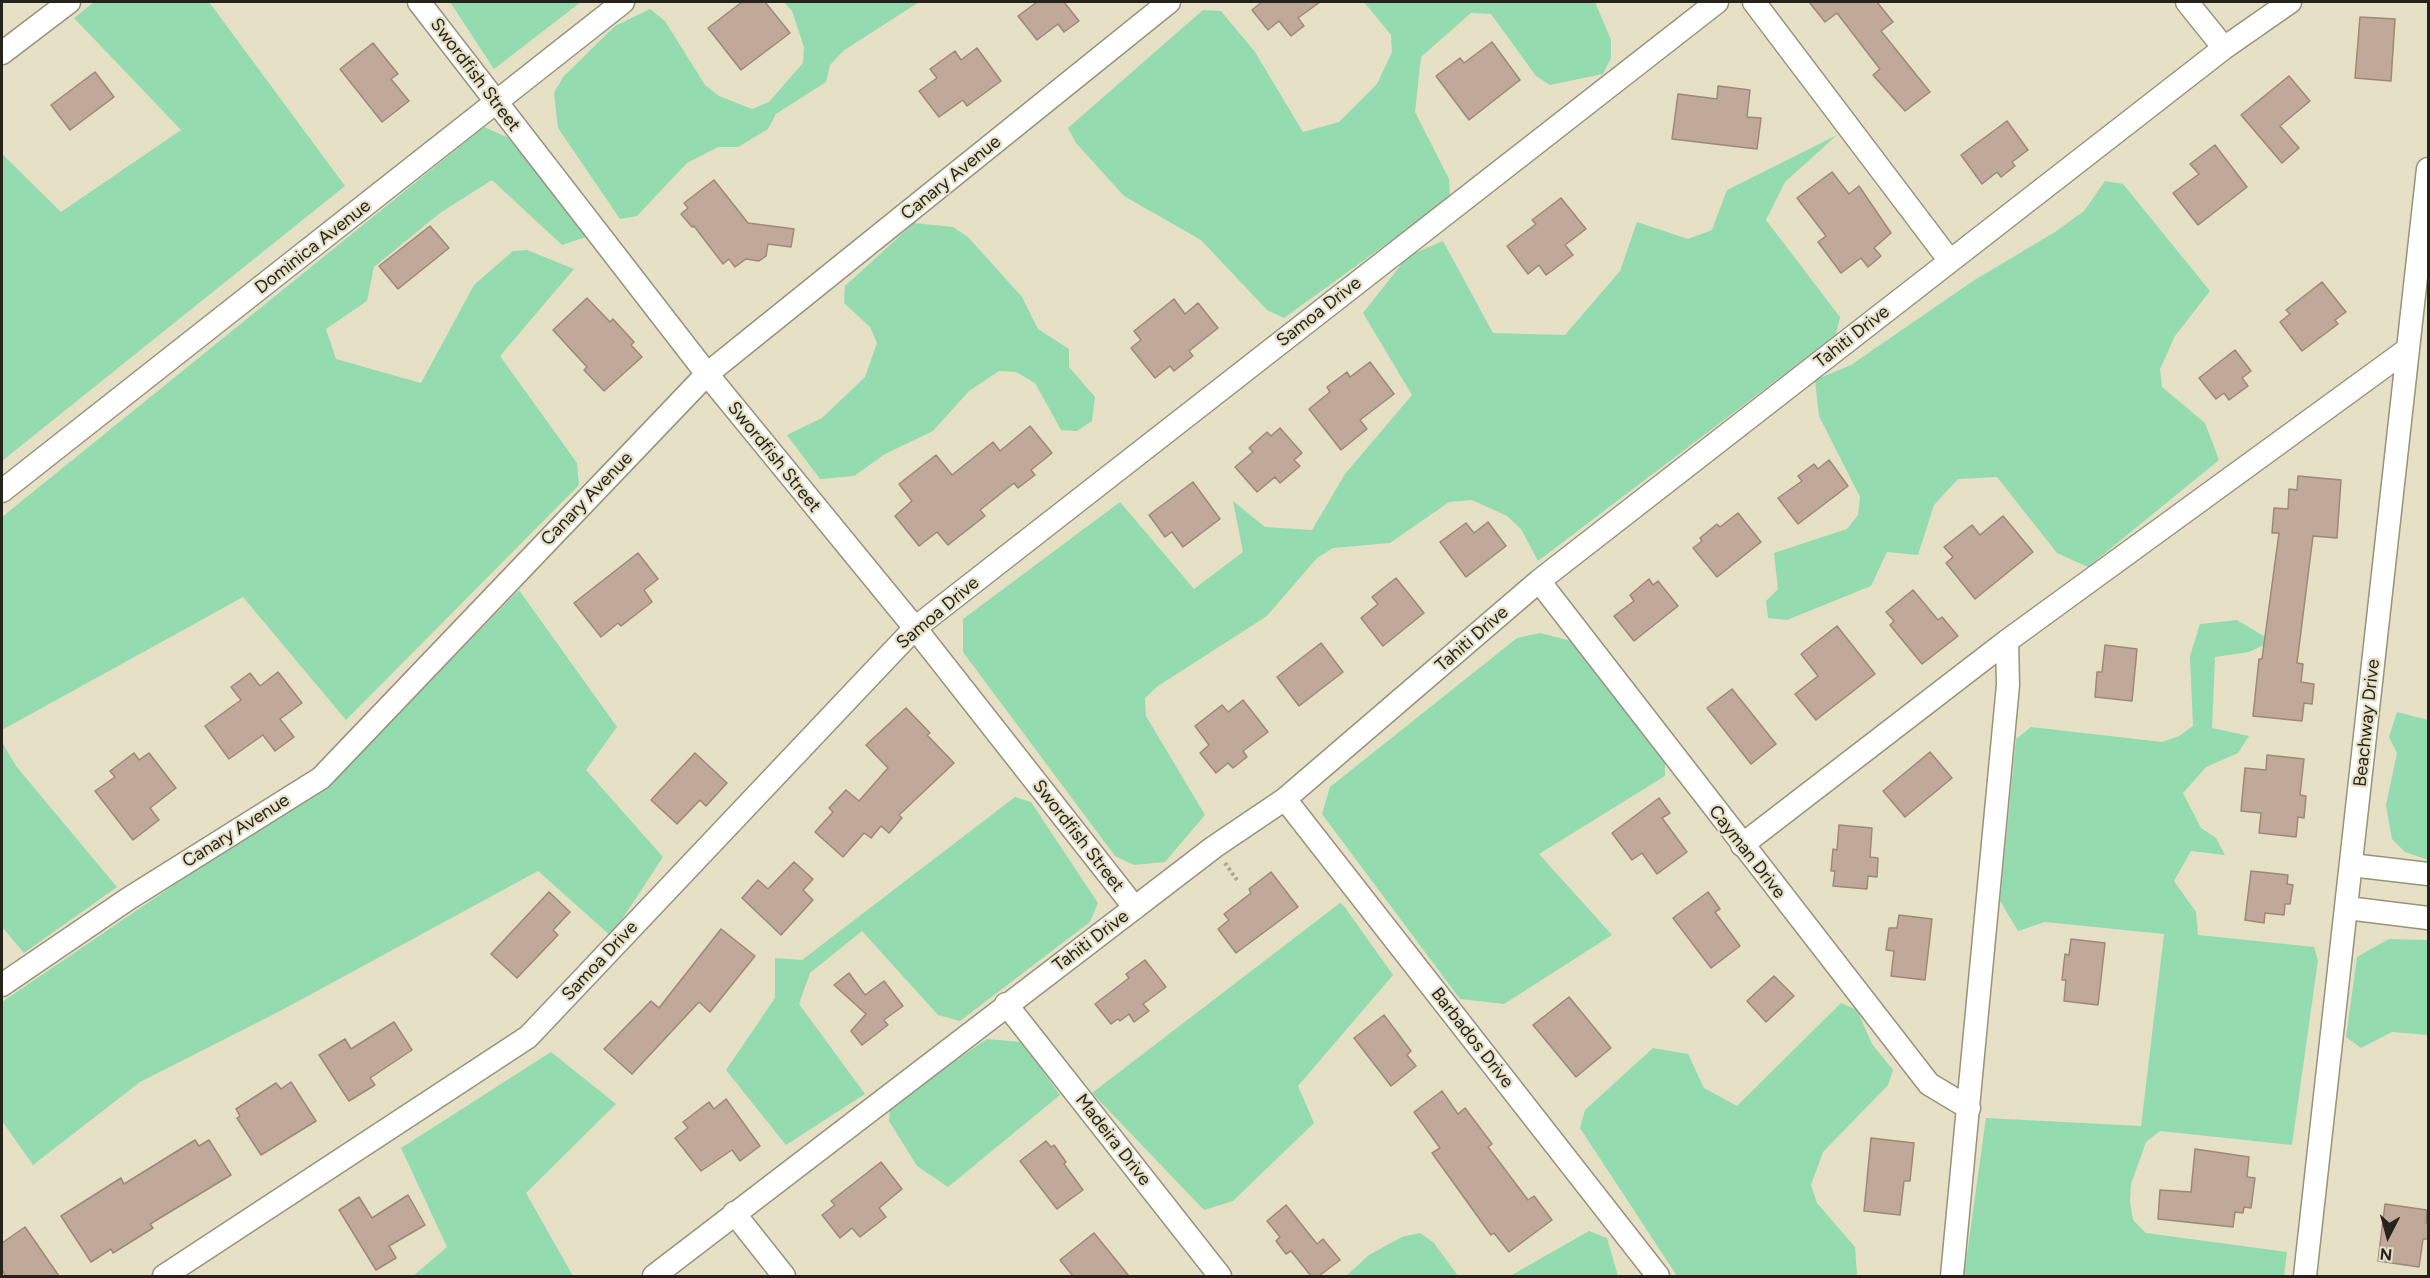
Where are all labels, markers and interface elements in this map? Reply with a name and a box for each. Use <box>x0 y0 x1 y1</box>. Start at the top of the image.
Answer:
street label: Swordfish Street <box>425 14 525 136</box>
street label: Canary Avenue <box>897 131 1005 225</box>
street label: Dominica Avenue <box>251 195 375 299</box>
street label: Samoa Drive <box>1272 272 1366 352</box>
street label: Tahiti Drive <box>1810 301 1894 373</box>
street label: Swordfish Street <box>723 397 825 517</box>
street label: Canary Avenue <box>537 448 637 550</box>
street label: Samoa Drive <box>892 572 984 654</box>
street label: Tahiti Drive <box>1431 602 1513 676</box>
street label: Beachway Drive <box>2350 658 2384 788</box>
street label: Swordfish Street <box>1028 776 1128 896</box>
street label: Canary Avenue <box>178 789 294 873</box>
street label: Cayman Drive <box>1704 801 1790 903</box>
street label: Tahiti Drive <box>1049 906 1133 976</box>
street label: Samoa Drive <box>558 917 642 1005</box>
street label: Barbados Drive <box>1426 984 1518 1092</box>
street label: Madeira Drive <box>1071 1090 1155 1190</box>
north arrow <box>2358 1206 2418 1266</box>
text: N <box>2379 1244 2393 1264</box>

